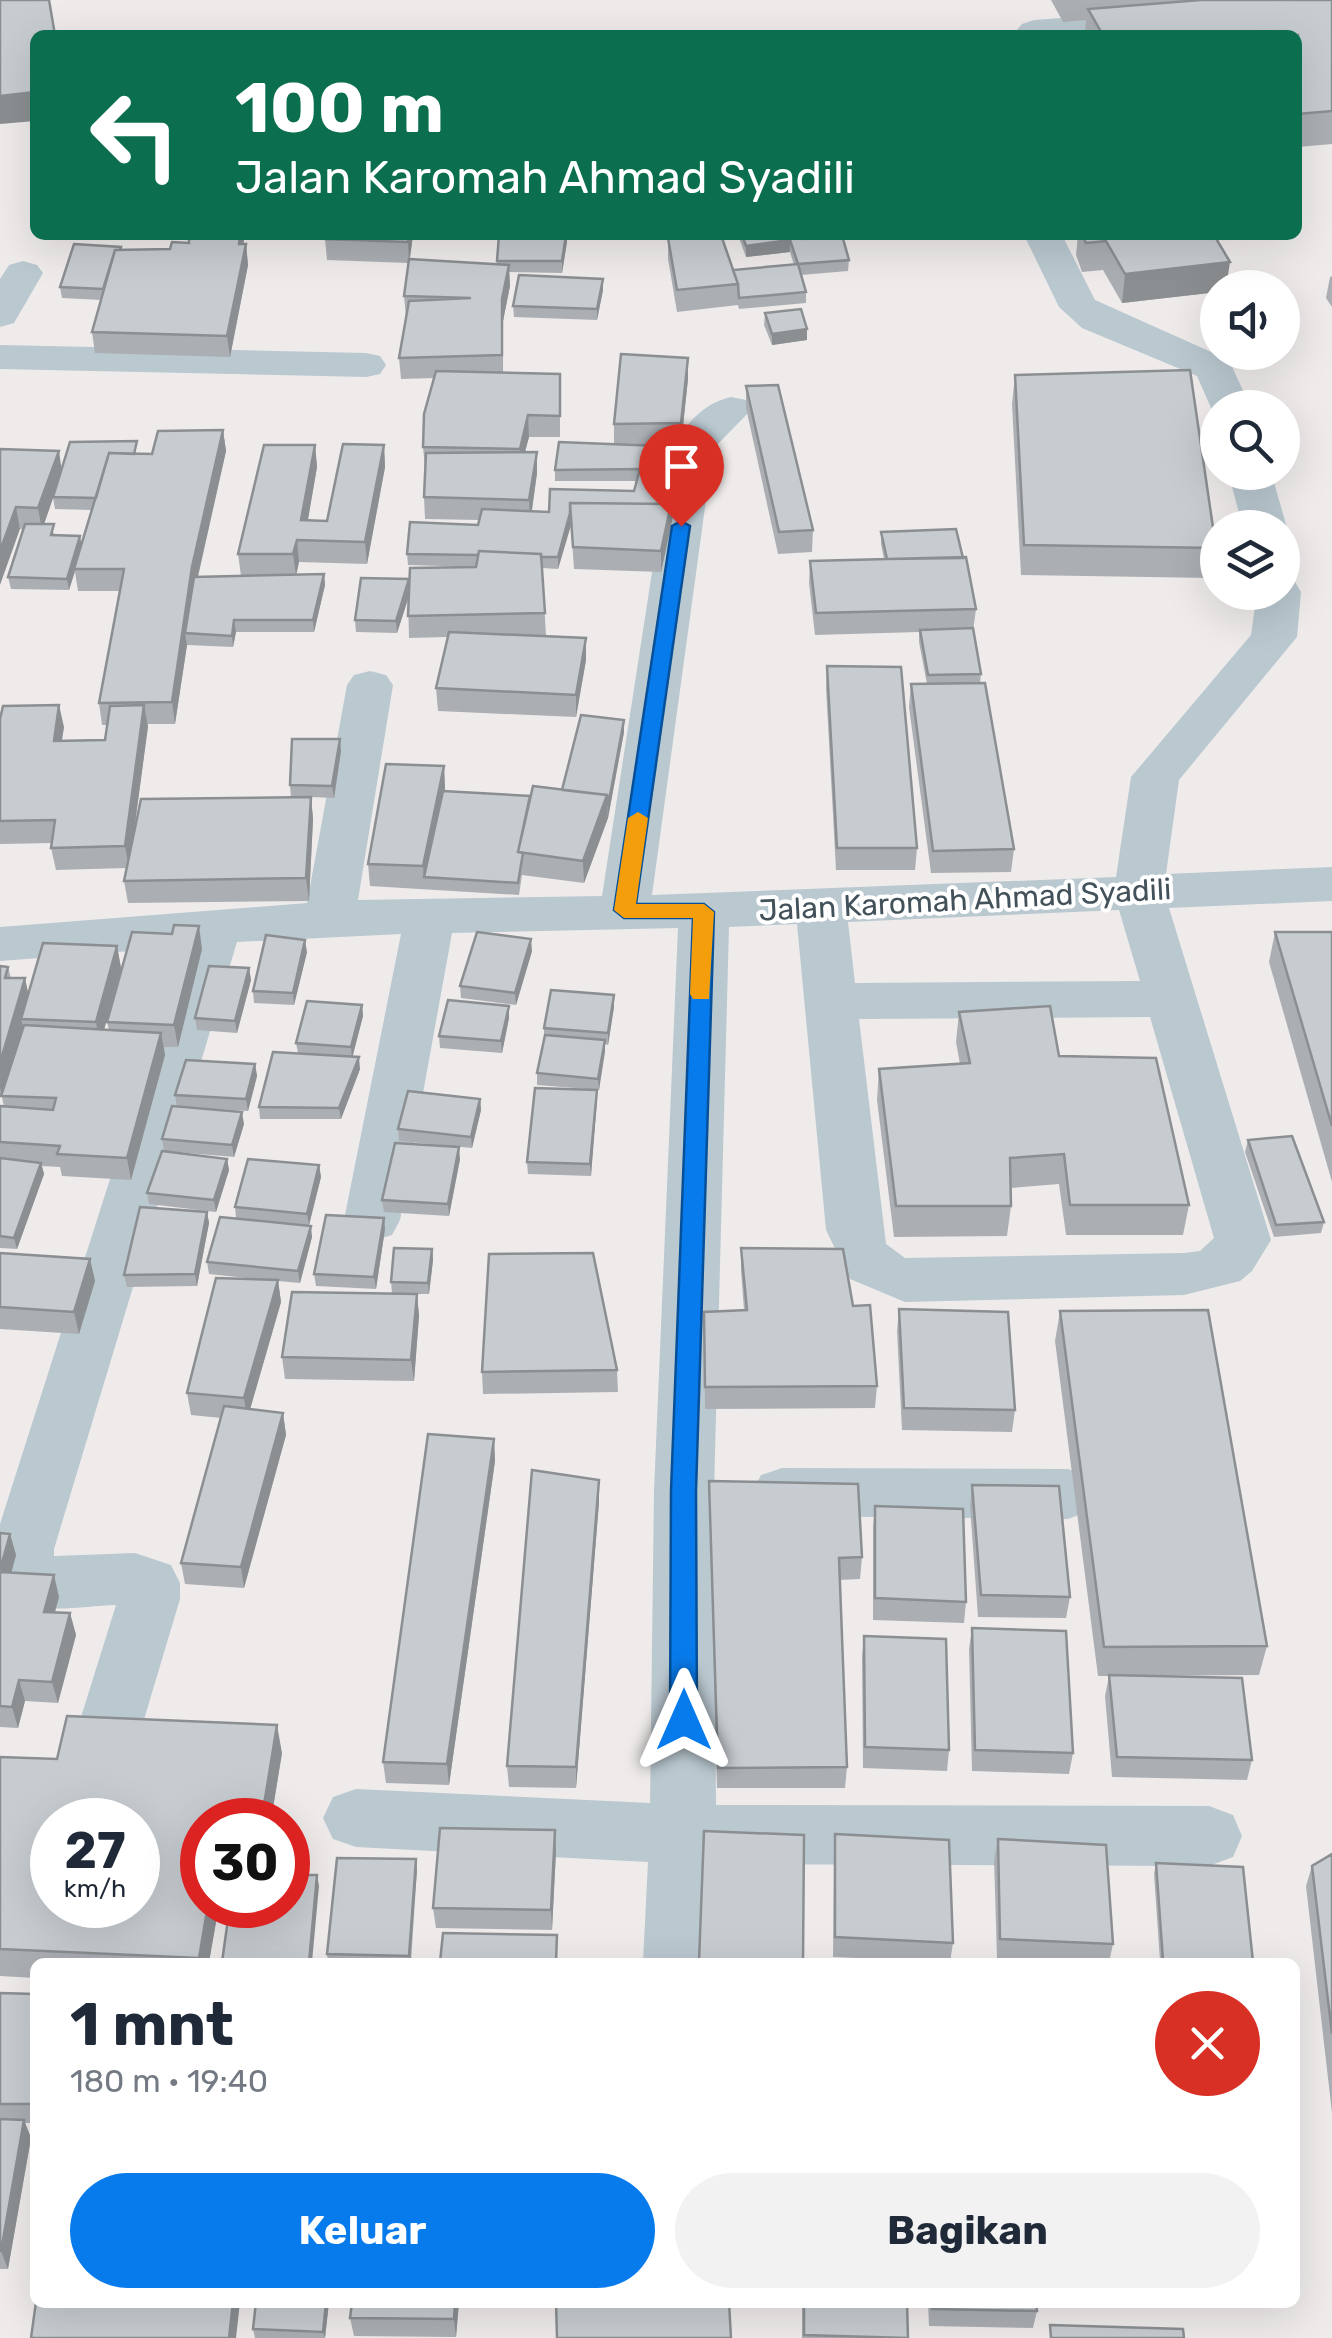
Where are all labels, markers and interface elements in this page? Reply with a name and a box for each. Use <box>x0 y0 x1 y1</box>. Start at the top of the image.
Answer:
text: 100 m <box>235 67 444 150</box>
icon: left <box>70 70 200 200</box>
text: Jalan Karomah Ahmad Syadili <box>235 151 855 204</box>
map controls <box>1200 270 1300 610</box>
button: sound <box>1200 270 1300 370</box>
button: search <box>1200 390 1300 490</box>
pin <box>639 424 724 527</box>
icon: arrive <box>654 439 709 494</box>
button: layers <box>1200 510 1300 610</box>
street label: Jalan Karomah Ahmad Syadili <box>758 871 1172 929</box>
position arrow <box>632 1668 736 1772</box>
speed limit sign: 30 <box>180 1798 310 1928</box>
text: 27 <box>64 1821 126 1881</box>
text: km/h <box>64 1874 126 1903</box>
text: 1 mnt <box>70 1989 234 2060</box>
button: close <box>1155 1991 1260 2096</box>
text: 180 m · 19:40 <box>70 2062 268 2100</box>
button: Keluar <box>70 2173 655 2288</box>
button: Bagikan <box>675 2173 1260 2288</box>

